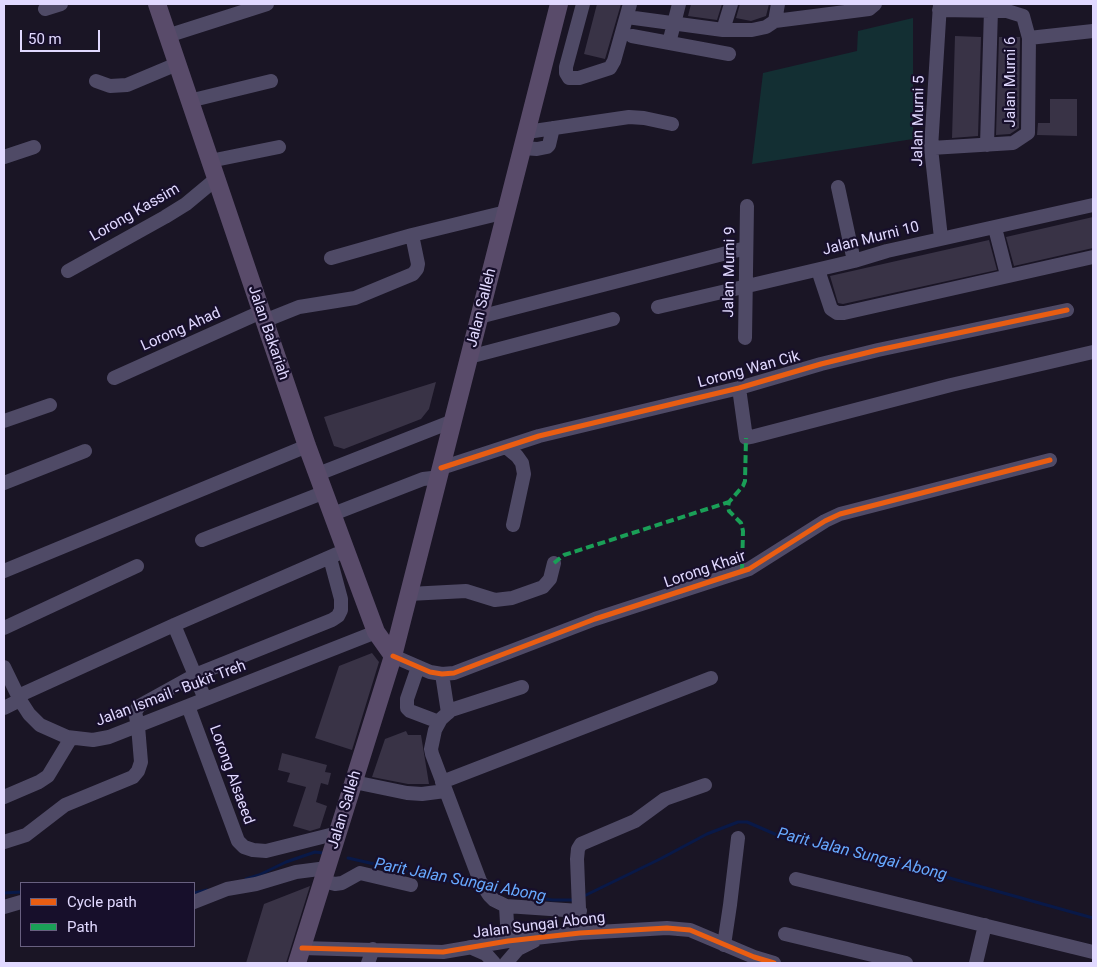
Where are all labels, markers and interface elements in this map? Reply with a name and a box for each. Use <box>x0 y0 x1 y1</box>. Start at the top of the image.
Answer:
scale bar <box>22 20 102 52</box>
text: 50 m <box>28 30 62 48</box>
street label: Jalan Murni 6 <box>1002 37 1020 127</box>
street label: Jalan Murni 5 <box>909 75 929 167</box>
street label: Lorong Kassim <box>87 180 183 246</box>
street label: Jalan Murni 10 <box>821 218 921 260</box>
street label: Jalan Murni 9 <box>720 226 740 318</box>
street label: Jalan Salleh <box>463 267 501 349</box>
street label: Jalan Bakariah <box>243 283 293 383</box>
street label: Lorong Ahad <box>138 304 224 356</box>
street label: Lorong Wan Cik <box>696 348 802 392</box>
street label: Lorong Khair <box>662 548 748 592</box>
street label: Jalan Ismail - Bukit Treh <box>93 657 249 731</box>
street label: Lorong Alsaeed <box>205 723 257 827</box>
street label: Jalan Salleh <box>325 769 365 851</box>
water label: Parit Jalan Sungai Abong <box>775 825 949 885</box>
water label: Parit Jalan Sungai Abong <box>373 855 547 907</box>
legend <box>20 882 195 947</box>
text: Cycle path <box>67 893 137 911</box>
street label: Jalan Sungai Abong <box>472 909 606 943</box>
text: Path <box>67 918 98 936</box>

